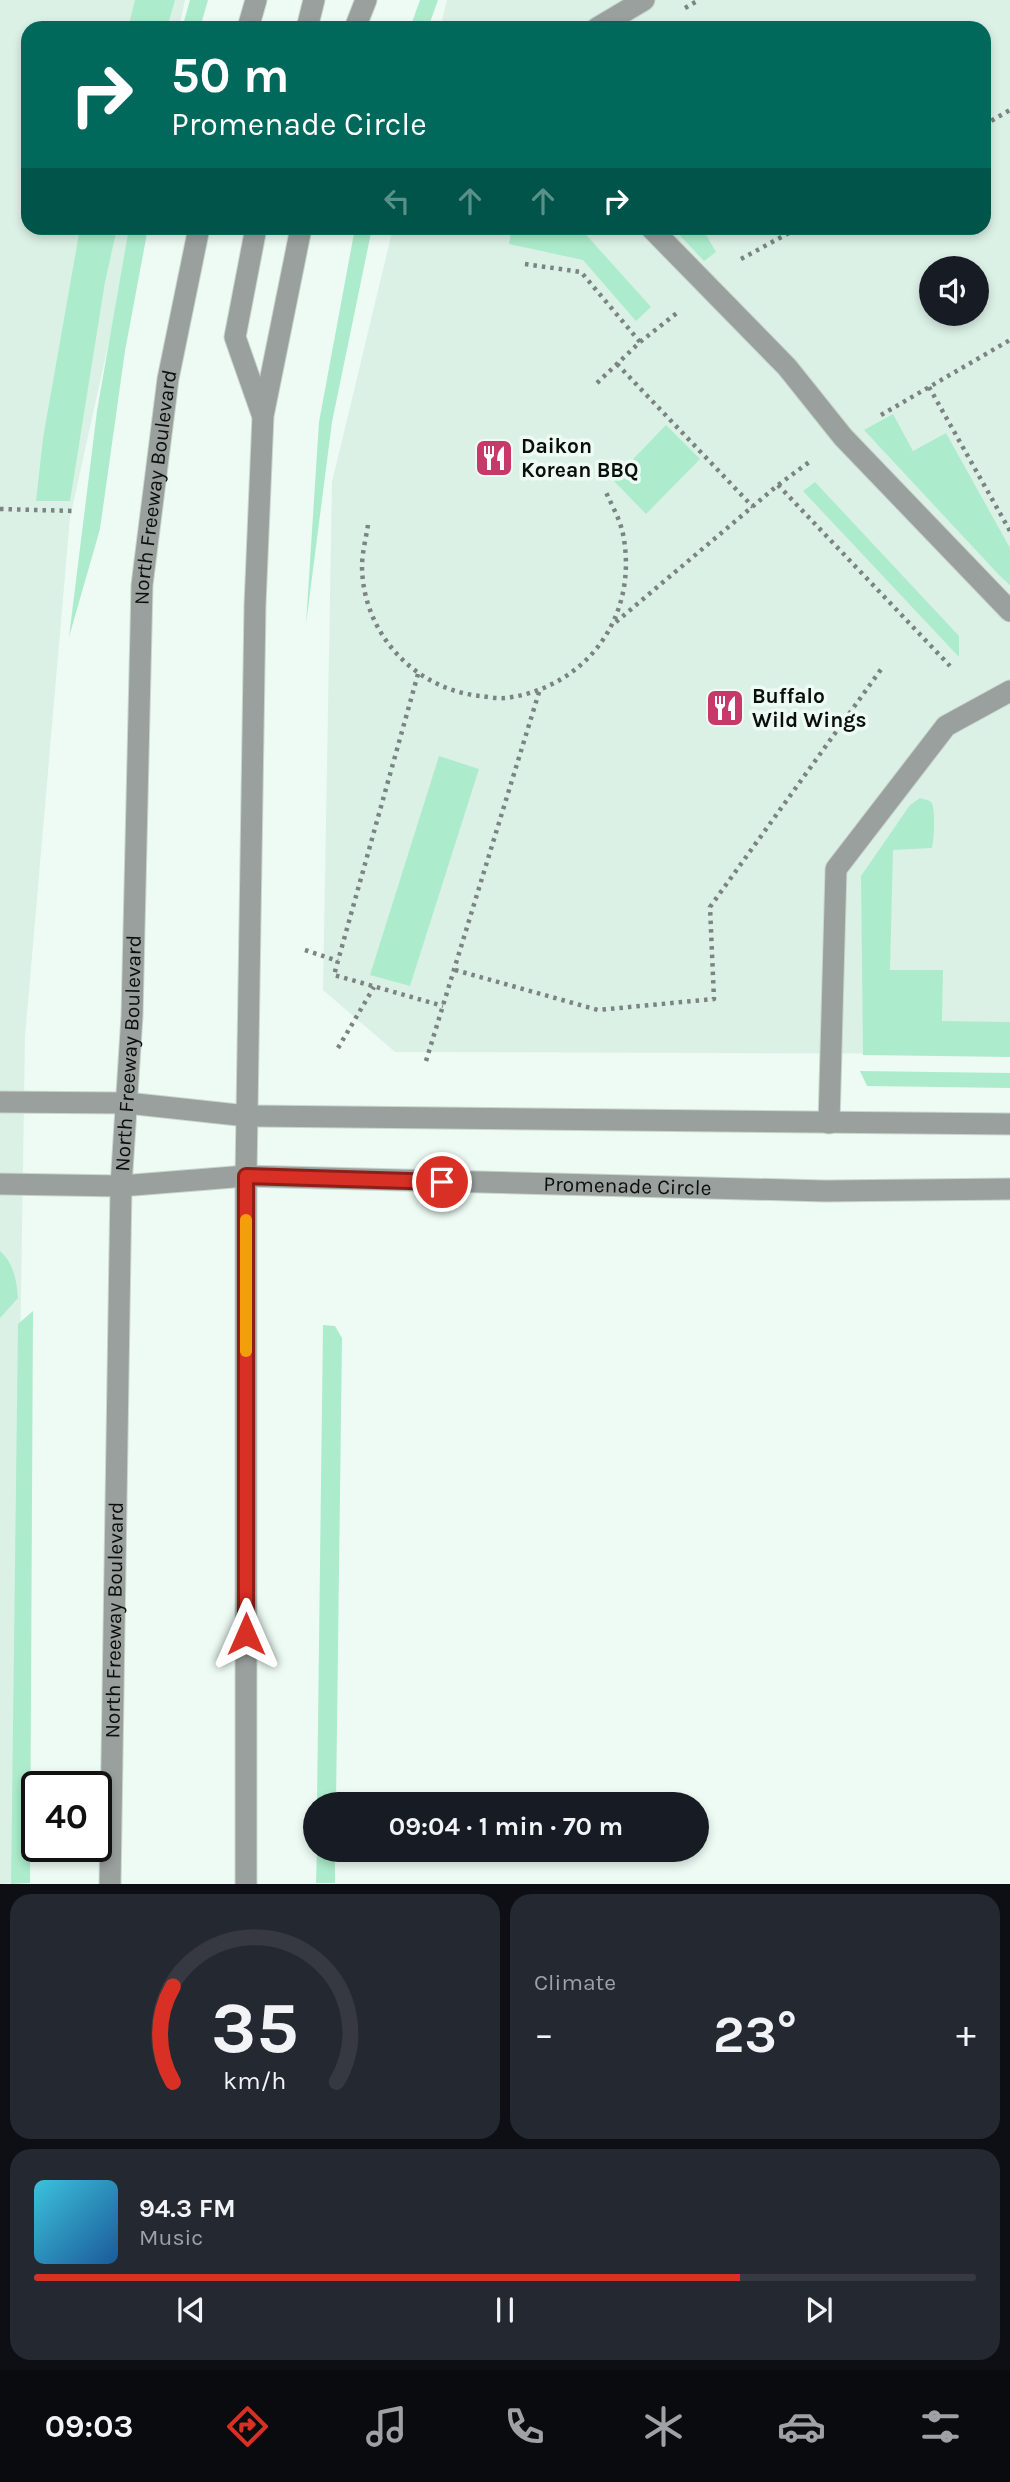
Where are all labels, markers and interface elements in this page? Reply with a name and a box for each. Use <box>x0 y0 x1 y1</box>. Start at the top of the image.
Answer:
text: 50 m <box>171 47 289 104</box>
icon: right <box>56 49 147 140</box>
text: Promenade Circle <box>171 106 427 143</box>
icon: left <box>378 182 416 220</box>
icon: ahead <box>451 182 489 220</box>
icon: ahead <box>524 182 562 220</box>
icon: right <box>597 182 635 220</box>
map controls <box>919 256 989 326</box>
button: sound <box>919 256 989 326</box>
street label: North Freeway Boulevard <box>129 368 182 605</box>
place label: Daikon Korean BBQ <box>521 434 638 482</box>
restaurant icon: Daikon Korean BBQ <box>473 437 515 479</box>
place label: Buffalo Wild Wings <box>752 684 867 732</box>
restaurant icon: Buffalo Wild Wings <box>704 687 746 729</box>
street label: North Freeway Boulevard <box>110 935 146 1172</box>
pin <box>412 1152 472 1212</box>
icon: arrive <box>423 1163 461 1201</box>
street label: Promenade Circle <box>543 1172 712 1200</box>
street label: North Freeway Boulevard <box>100 1501 128 1739</box>
position arrow <box>209 1597 283 1671</box>
speed limit sign: 40 <box>21 1771 112 1862</box>
text: 09:04 · 1 min · 70 m <box>389 1811 623 1842</box>
text: Climate <box>534 1969 616 1996</box>
text: 35 <box>211 1986 299 2071</box>
text: 23° <box>713 2004 797 2065</box>
text: − <box>534 2012 554 2057</box>
text: + <box>956 2012 976 2057</box>
text: km/h <box>223 2066 287 2095</box>
text: 94.3 FM <box>139 2193 236 2224</box>
text: Music <box>139 2224 203 2251</box>
icon: previous <box>172 2291 210 2329</box>
icon: pause <box>486 2291 524 2329</box>
icon: next <box>800 2291 838 2329</box>
icon: directions <box>223 2402 272 2451</box>
icon: music <box>362 2402 411 2451</box>
icon: phone <box>500 2402 549 2451</box>
icon: climate <box>639 2402 688 2451</box>
icon: car <box>777 2402 826 2451</box>
icon: filters <box>916 2402 965 2451</box>
text: 09:03 <box>45 2408 133 2445</box>

